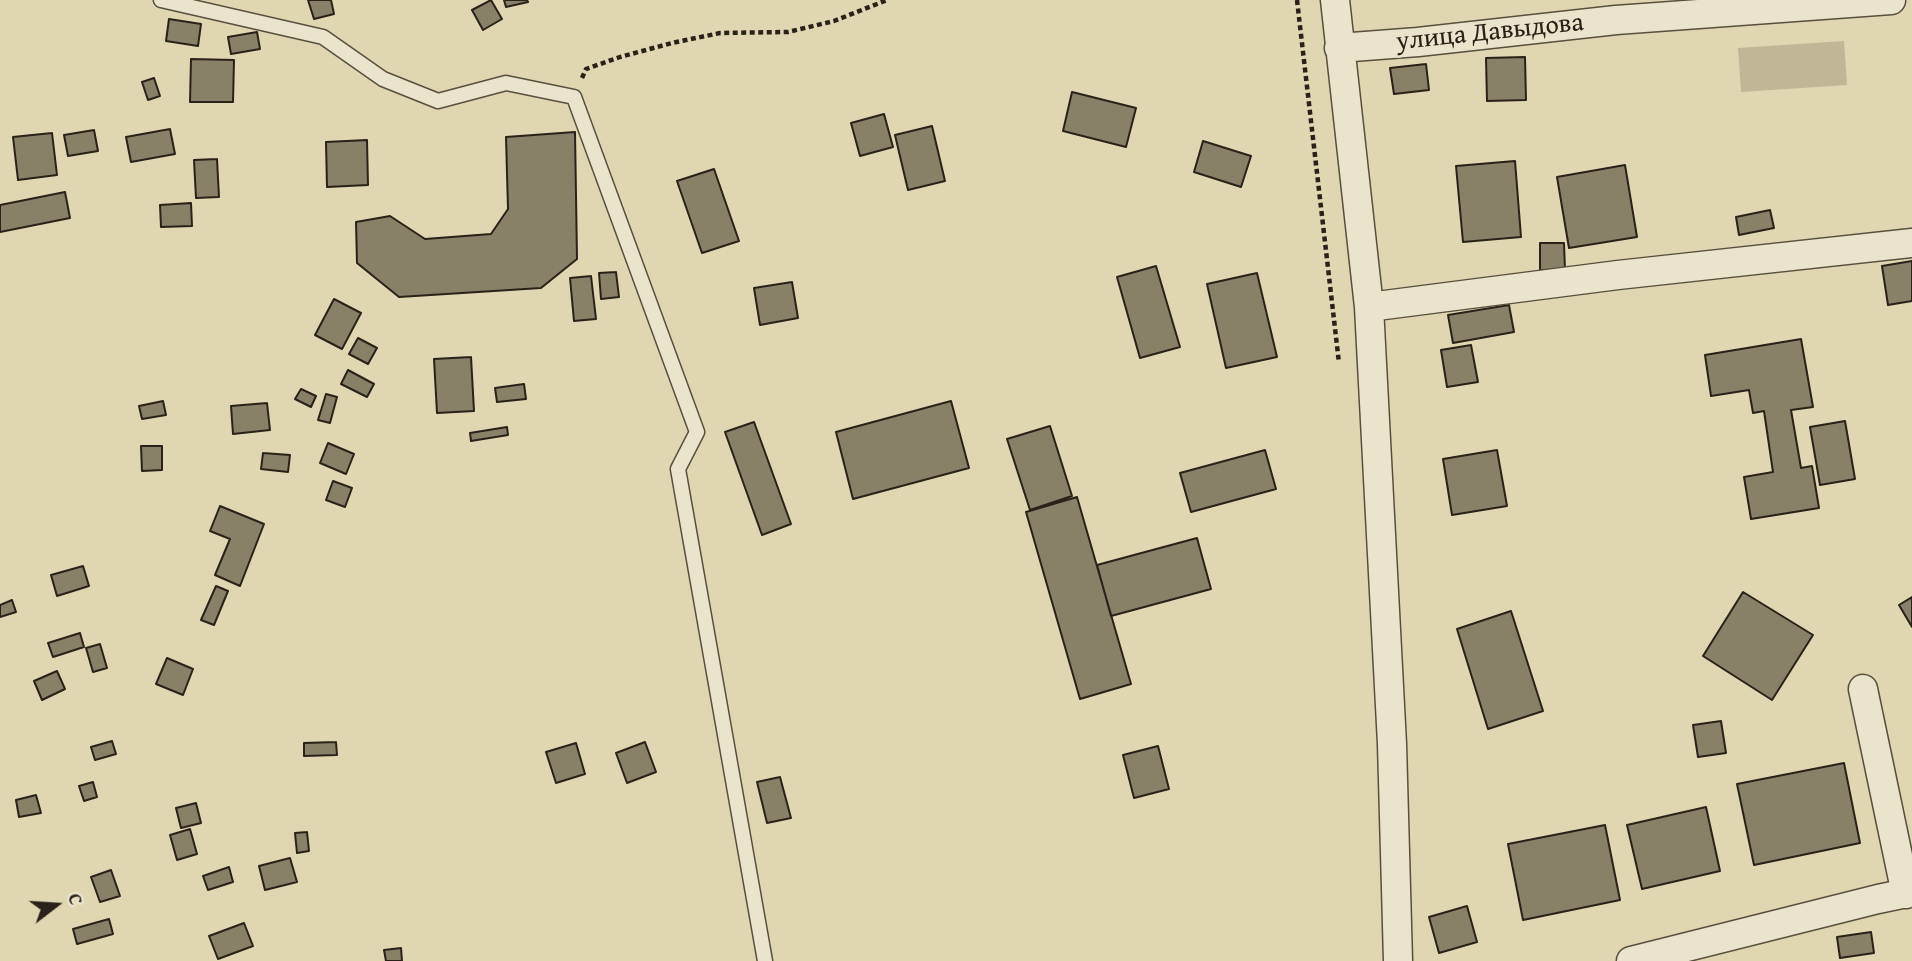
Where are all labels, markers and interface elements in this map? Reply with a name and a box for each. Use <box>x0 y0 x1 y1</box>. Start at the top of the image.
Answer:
street label: улица Давыдова <box>1395 8 1585 58</box>
north arrow <box>21 870 91 940</box>
text: С <box>61 890 91 908</box>

